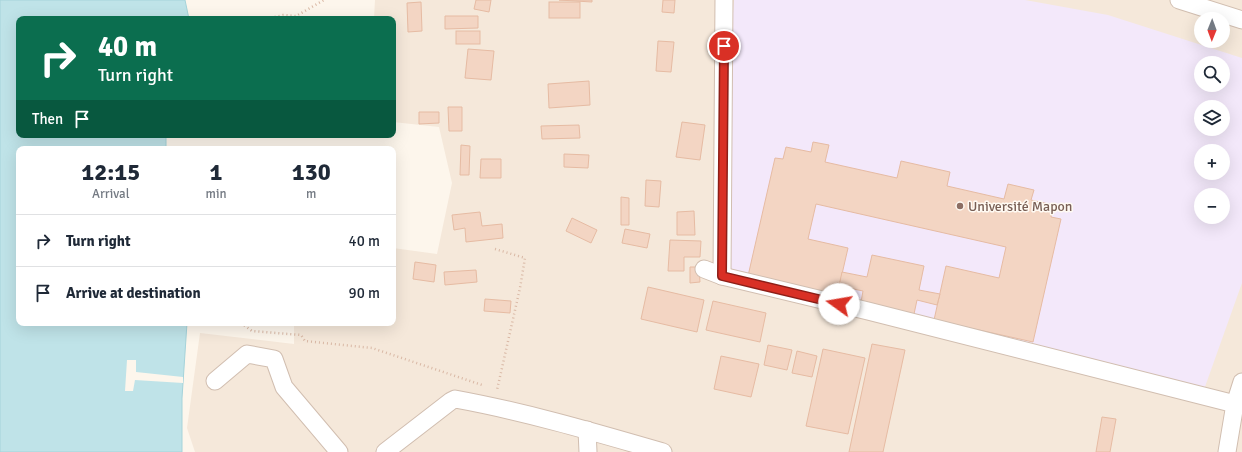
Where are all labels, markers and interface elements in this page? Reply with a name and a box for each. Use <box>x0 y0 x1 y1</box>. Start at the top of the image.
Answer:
north arrow <box>1194 12 1230 48</box>
map controls <box>1194 12 1230 224</box>
pin <box>707 29 741 63</box>
text: 40 m <box>98 30 157 64</box>
icon: right <box>32 32 84 84</box>
icon: arrive <box>713 35 735 57</box>
button: search <box>1194 56 1230 92</box>
text: Turn right <box>98 64 173 86</box>
button: layers <box>1194 100 1230 136</box>
icon: arrive <box>71 108 93 130</box>
text: Then <box>32 110 63 128</box>
button: + <box>1194 144 1230 180</box>
text: 12:15 <box>81 157 140 187</box>
text: 1 <box>210 157 222 187</box>
text: 130 <box>292 157 331 187</box>
text: Arrival <box>92 186 129 202</box>
text: min <box>206 186 227 202</box>
text: m <box>306 186 316 202</box>
button: − <box>1194 188 1230 224</box>
place label: Université Mapon <box>968 198 1072 215</box>
marker: Université Mapon <box>955 201 965 211</box>
icon: right <box>32 230 54 252</box>
text: Turn right <box>66 232 131 250</box>
text: 40 m <box>349 232 380 250</box>
icon: arrive <box>32 282 54 304</box>
position arrow <box>818 283 860 325</box>
text: Arrive at destination <box>66 284 201 302</box>
text: 90 m <box>349 284 380 302</box>

